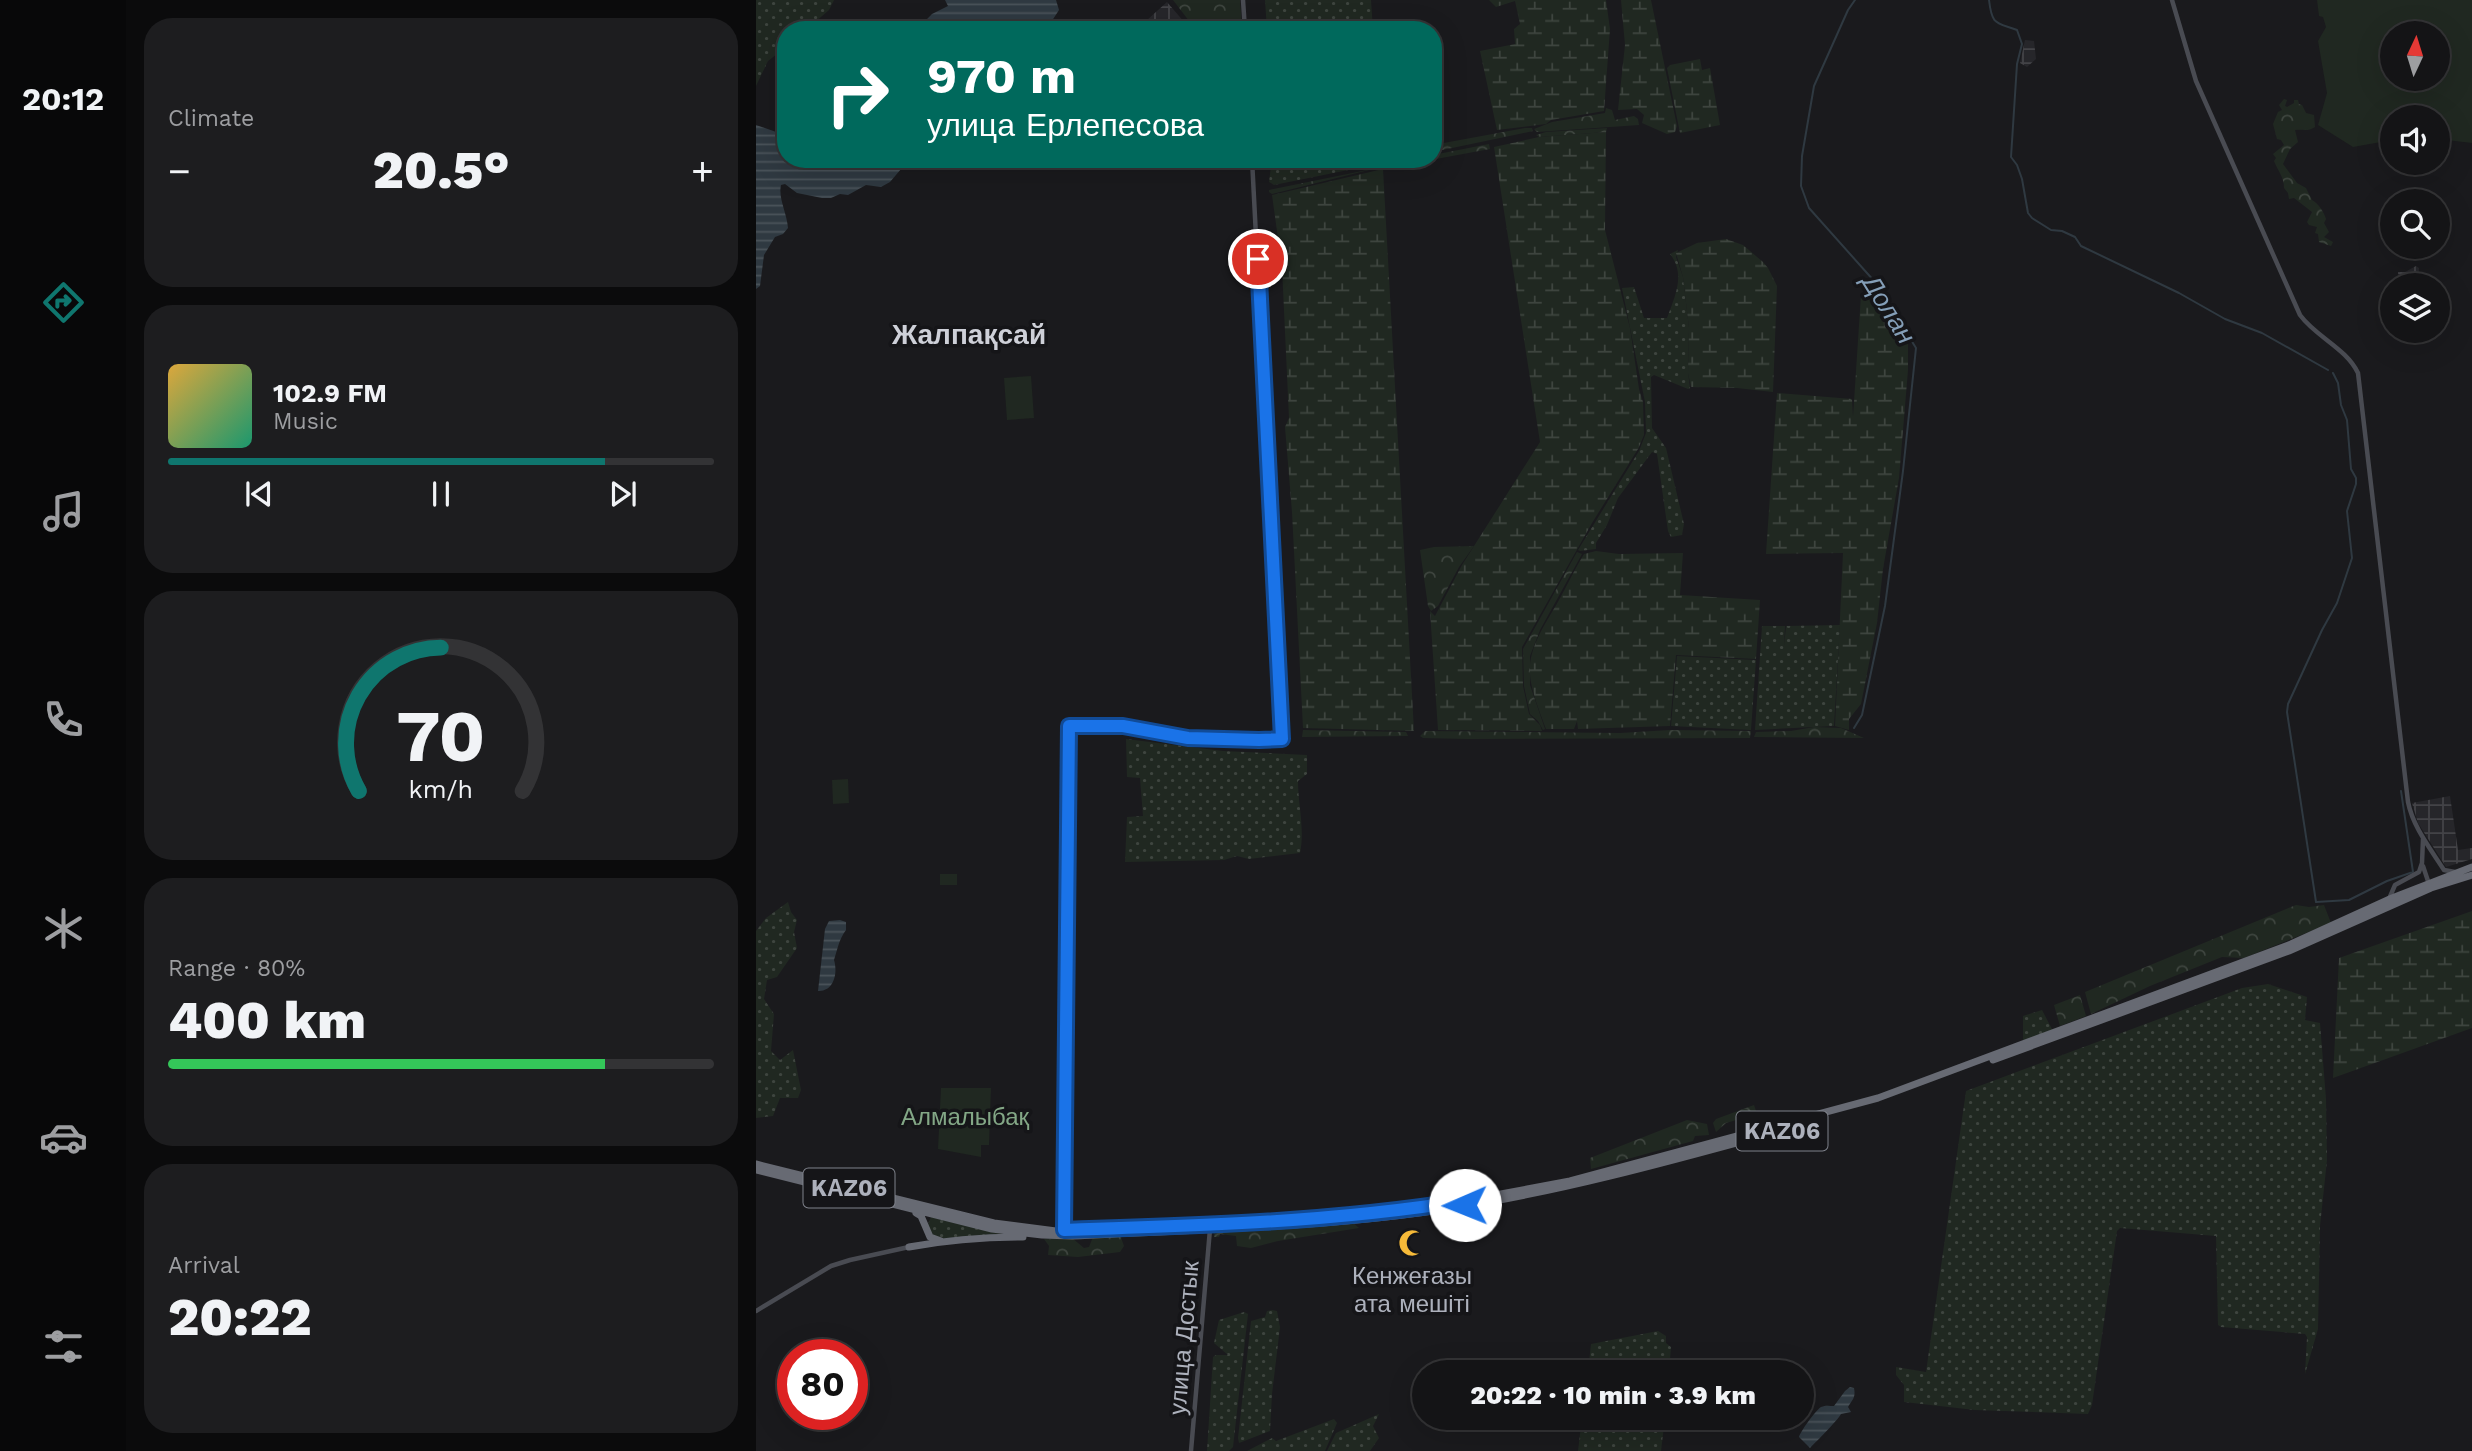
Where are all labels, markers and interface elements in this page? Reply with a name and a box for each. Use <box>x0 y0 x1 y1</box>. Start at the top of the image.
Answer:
north arrow <box>2380 21 2450 91</box>
map controls <box>2380 21 2450 343</box>
text: 970 m <box>927 47 1076 105</box>
icon: right <box>812 49 903 140</box>
text: 20:12 <box>22 80 104 118</box>
text: Climate <box>168 105 254 132</box>
button: sound <box>2380 105 2450 175</box>
text: улица Ерлепесова <box>927 106 1204 144</box>
text: 20.5° <box>372 140 510 201</box>
text: − <box>168 149 191 193</box>
text: + <box>691 149 714 193</box>
button: search <box>2380 189 2450 259</box>
pin <box>1228 229 1288 289</box>
icon: arrive <box>1239 240 1277 278</box>
water label: Долан <box>1855 266 1922 349</box>
button: layers <box>2380 273 2450 343</box>
icon: directions <box>39 278 88 327</box>
district label: Жалпақсай <box>891 318 1046 351</box>
text: 102.9 FM <box>273 378 387 408</box>
text: Music <box>273 408 338 435</box>
icon: previous <box>240 475 278 513</box>
icon: pause <box>422 475 460 513</box>
icon: next <box>604 475 642 513</box>
icon: music <box>39 487 88 536</box>
text: 70 <box>396 694 486 780</box>
icon: phone <box>39 695 88 744</box>
text: km/h <box>409 775 473 804</box>
icon: climate <box>39 904 88 953</box>
text: Range · 80% <box>168 955 305 982</box>
text: 400 km <box>168 990 366 1051</box>
park label: Алмалыбақ <box>901 1103 1030 1131</box>
road number: KАZ06 <box>1737 1112 1828 1150</box>
icon: car <box>39 1113 88 1162</box>
road number: KАZ06 <box>804 1168 894 1208</box>
position arrow <box>1428 1168 1502 1242</box>
mosque icon: Кенжеғазы ата мешіті <box>1397 1228 1427 1258</box>
text: Arrival <box>168 1252 240 1279</box>
street label: улица Достык <box>1163 1259 1205 1416</box>
place label: Кенжеғазы ата мешіті <box>1352 1262 1472 1318</box>
text: 20:22 <box>168 1287 311 1348</box>
icon: filters <box>39 1322 88 1371</box>
speed limit sign: 80 <box>777 1339 868 1430</box>
text: 20:22 · 10 min · 3.9 km <box>1470 1380 1756 1410</box>

